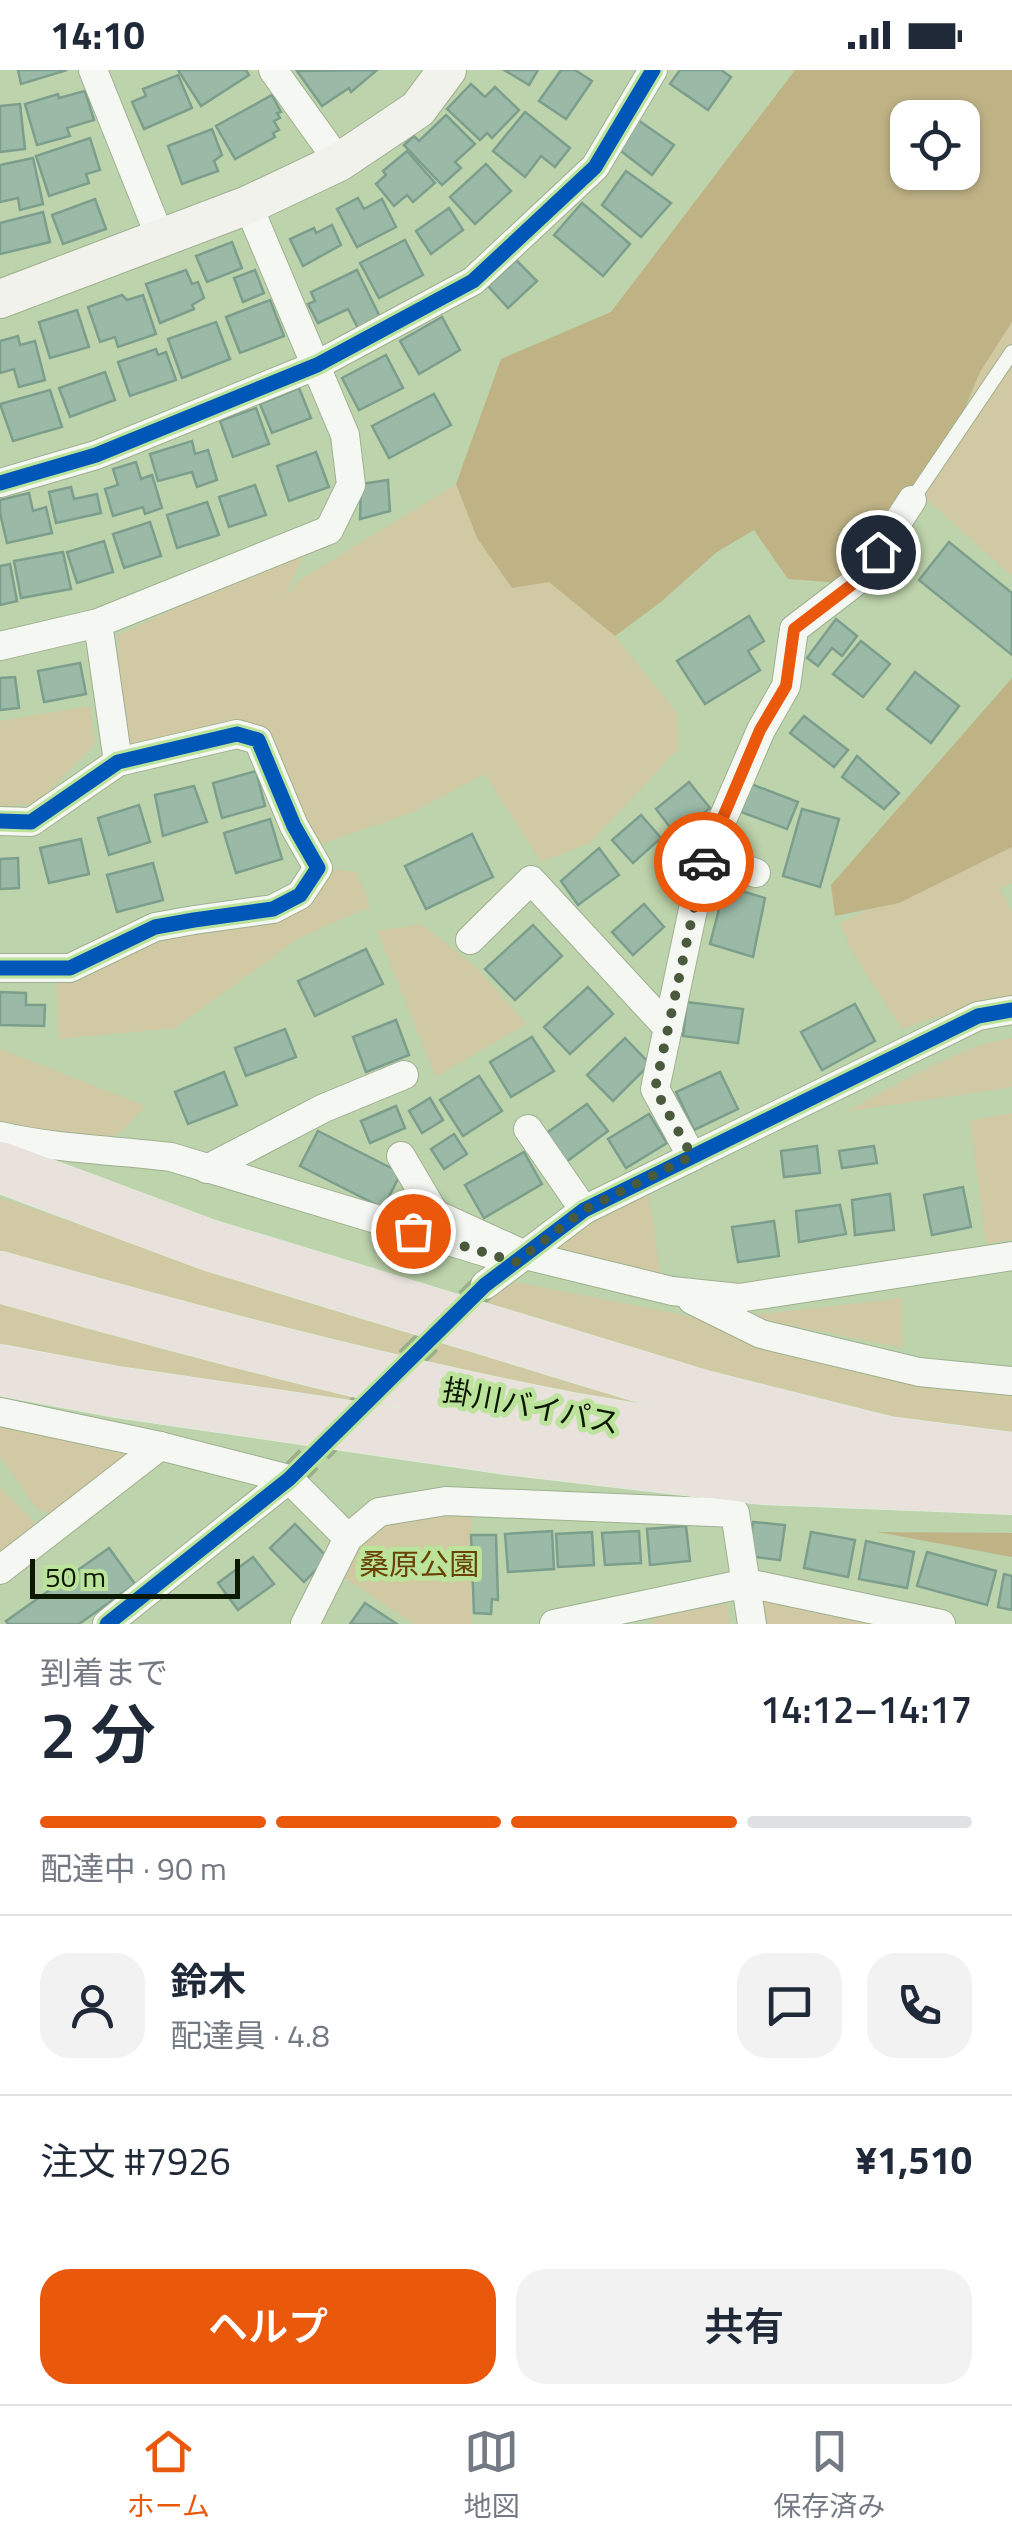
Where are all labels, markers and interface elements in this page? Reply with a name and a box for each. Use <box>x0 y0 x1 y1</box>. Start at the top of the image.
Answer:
text: 14:10 <box>50 6 145 64</box>
map controls <box>890 100 980 190</box>
button: locate <box>890 100 980 190</box>
pin <box>836 510 921 595</box>
icon: home <box>851 525 906 580</box>
courier <box>654 812 754 912</box>
icon: car <box>677 835 732 890</box>
pin <box>371 1189 456 1274</box>
icon: bag <box>386 1204 441 1259</box>
street label: 掛川バイパス <box>439 1366 624 1446</box>
park label: 桑原公園 <box>359 1541 479 1587</box>
scale bar <box>30 1554 240 1598</box>
text: 50 m <box>45 1555 106 1598</box>
text: 到着まで <box>40 1648 168 1696</box>
text: 14:12–14:17 <box>760 1680 972 1738</box>
text: 2 分 <box>40 1684 156 1783</box>
text: 配達中 · 90 m <box>40 1844 227 1892</box>
text: 鈴木 <box>170 1952 246 2010</box>
button: person <box>40 1953 145 2058</box>
button: chat <box>737 1953 842 2058</box>
button: phone <box>867 1953 972 2058</box>
text: 配達員 · 4.8 <box>170 2011 330 2059</box>
text: ¥1,510 <box>856 2131 972 2189</box>
text: 注文 #7926 <box>40 2132 231 2190</box>
button: ヘルプ <box>40 2269 496 2384</box>
button: 共有 <box>516 2269 972 2384</box>
tab: ホーム <box>127 2424 210 2527</box>
tab: 地図 <box>464 2424 520 2527</box>
tab: 保存済み <box>773 2424 885 2527</box>

